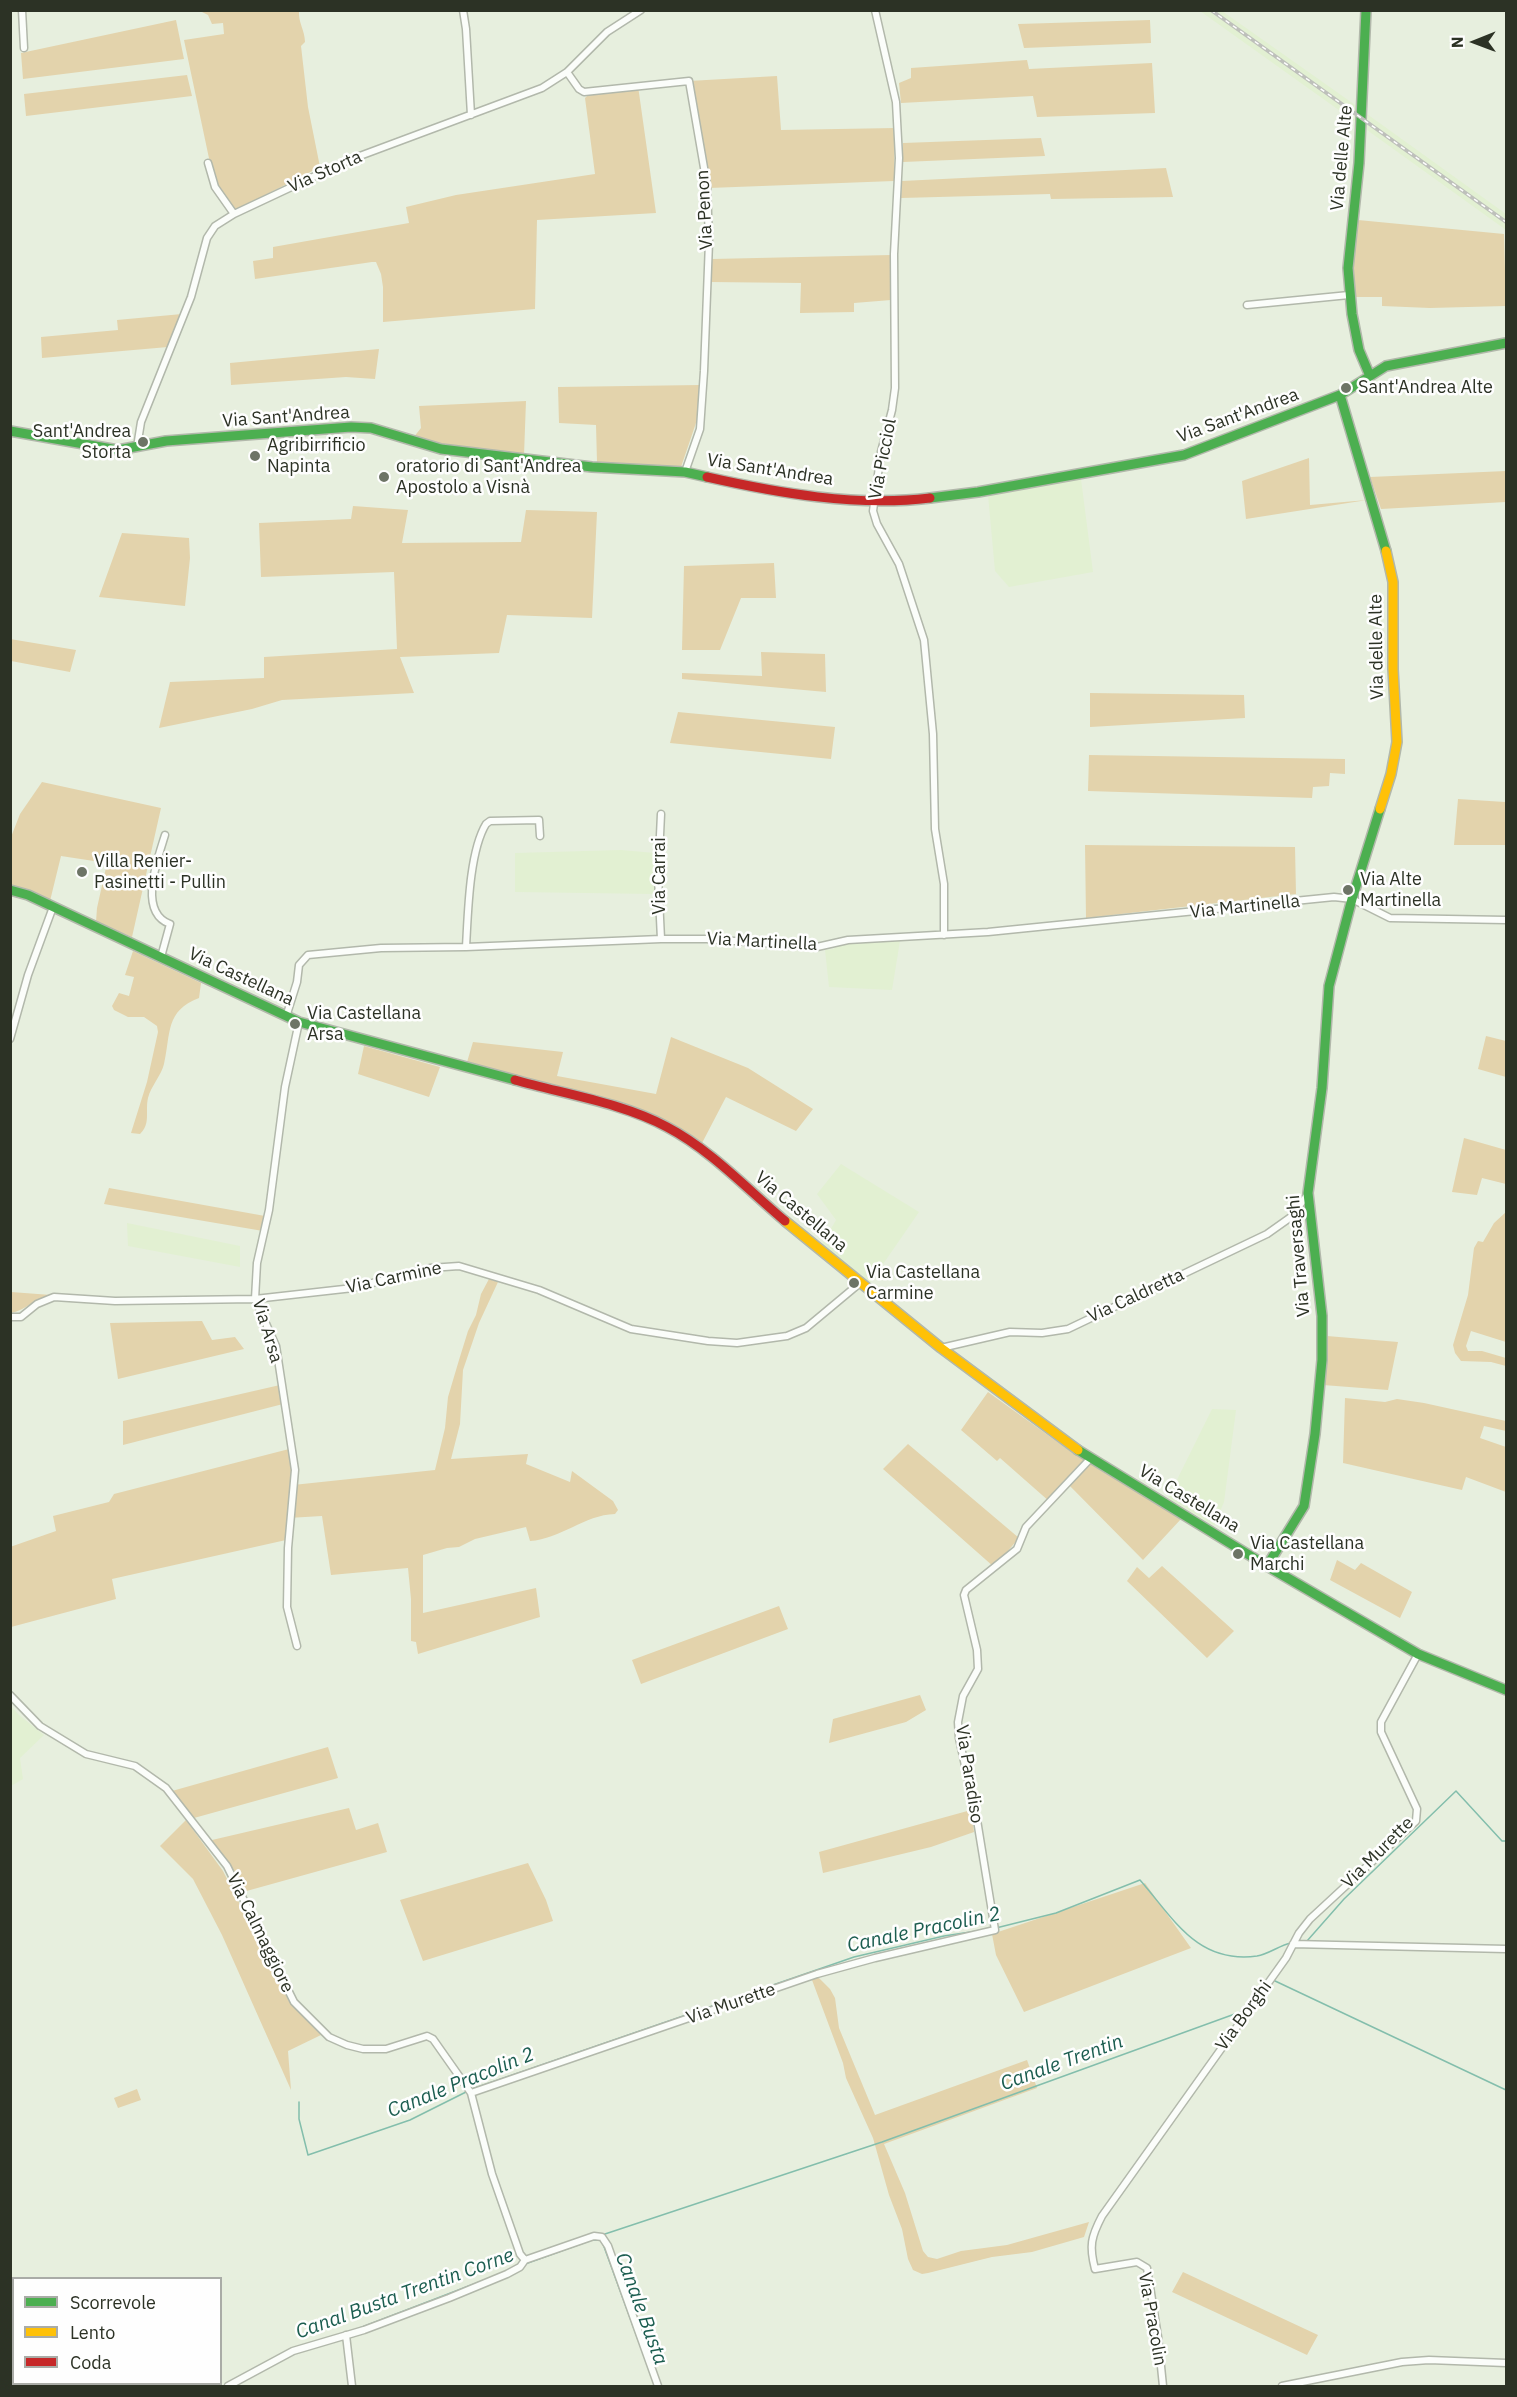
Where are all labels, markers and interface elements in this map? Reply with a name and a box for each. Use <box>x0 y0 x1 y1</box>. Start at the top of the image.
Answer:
north arrow <box>1445 12 1505 72</box>
text: N <box>1447 36 1467 48</box>
street label: Via delle Alte <box>1327 104 1357 212</box>
street label: Via Storta <box>285 146 365 198</box>
street label: Via Penon <box>692 169 718 251</box>
place label: Sant'Andrea Alte <box>1358 377 1493 399</box>
marker: Sant'Andrea Alte <box>1339 381 1353 395</box>
street label: Via Sant'Andrea <box>1174 384 1302 448</box>
street label: Via Sant'Andrea <box>222 402 350 432</box>
street label: Via Picciol <box>865 417 901 501</box>
place label: Sant'Andrea Storta <box>33 421 131 464</box>
marker: Sant'Andrea Storta <box>136 435 150 449</box>
place label: Agribirrificio Napinta <box>267 435 366 478</box>
marker: Agribirrificio Napinta <box>248 449 262 463</box>
street label: Via Sant'Andrea <box>705 449 835 491</box>
place label: oratorio di Sant'Andrea Apostolo a Visnà <box>396 456 581 498</box>
marker: oratorio di Sant'Andrea Apostolo a Visnà <box>377 470 391 484</box>
street label: Via delle Alte <box>1365 594 1389 700</box>
street label: Via Carrai <box>649 837 671 915</box>
place label: Villa Renier- Pasinetti - Pullin <box>94 851 226 894</box>
marker: Villa Renier- Pasinetti - Pullin <box>75 865 89 879</box>
place label: Via Alte Martinella <box>1360 869 1441 912</box>
marker: Via Alte Martinella <box>1341 883 1355 897</box>
street label: Via Martinella <box>1189 890 1301 924</box>
street label: Via Martinella <box>706 928 818 956</box>
street label: Via Castellana <box>185 943 297 1011</box>
place label: Via Castellana Arsa <box>307 1003 421 1046</box>
marker: Via Castellana Arsa <box>288 1017 302 1031</box>
street label: Via Castellana <box>750 1167 852 1257</box>
street label: Via Traversaghi <box>1283 1194 1315 1318</box>
street label: Via Carmine <box>344 1257 444 1299</box>
place label: Via Castellana Carmine <box>866 1262 980 1304</box>
street label: Via Caldretta <box>1084 1264 1188 1328</box>
marker: Via Castellana Carmine <box>847 1276 861 1290</box>
street label: Via Arsa <box>247 1296 287 1366</box>
street label: Via Castellana <box>1135 1460 1243 1538</box>
place label: Via Castellana Marchi <box>1250 1533 1364 1576</box>
marker: Via Castellana Marchi <box>1231 1547 1245 1561</box>
street label: Via Paradiso <box>951 1723 987 1825</box>
street label: Via Murette <box>1338 1813 1418 1893</box>
street label: Via Calmaggiore <box>222 1870 298 1996</box>
water label: Canale Pracolin 2 <box>845 1902 1003 1958</box>
street label: Via Borghi <box>1211 1977 1277 2055</box>
street label: Via Murette <box>684 1979 778 2029</box>
water label: Canale Trentin <box>997 2030 1127 2096</box>
water label: Canale Pracolin 2 <box>384 2043 538 2123</box>
water label: Canal Busta Trentin Corne <box>293 2243 517 2345</box>
water label: Canale Busta <box>610 2250 672 2368</box>
street label: Via Pracolin <box>1133 2270 1171 2368</box>
legend <box>12 2277 222 2385</box>
text: Scorrevole <box>70 2291 156 2314</box>
text: Lento <box>70 2321 115 2344</box>
text: Coda <box>70 2351 111 2374</box>

